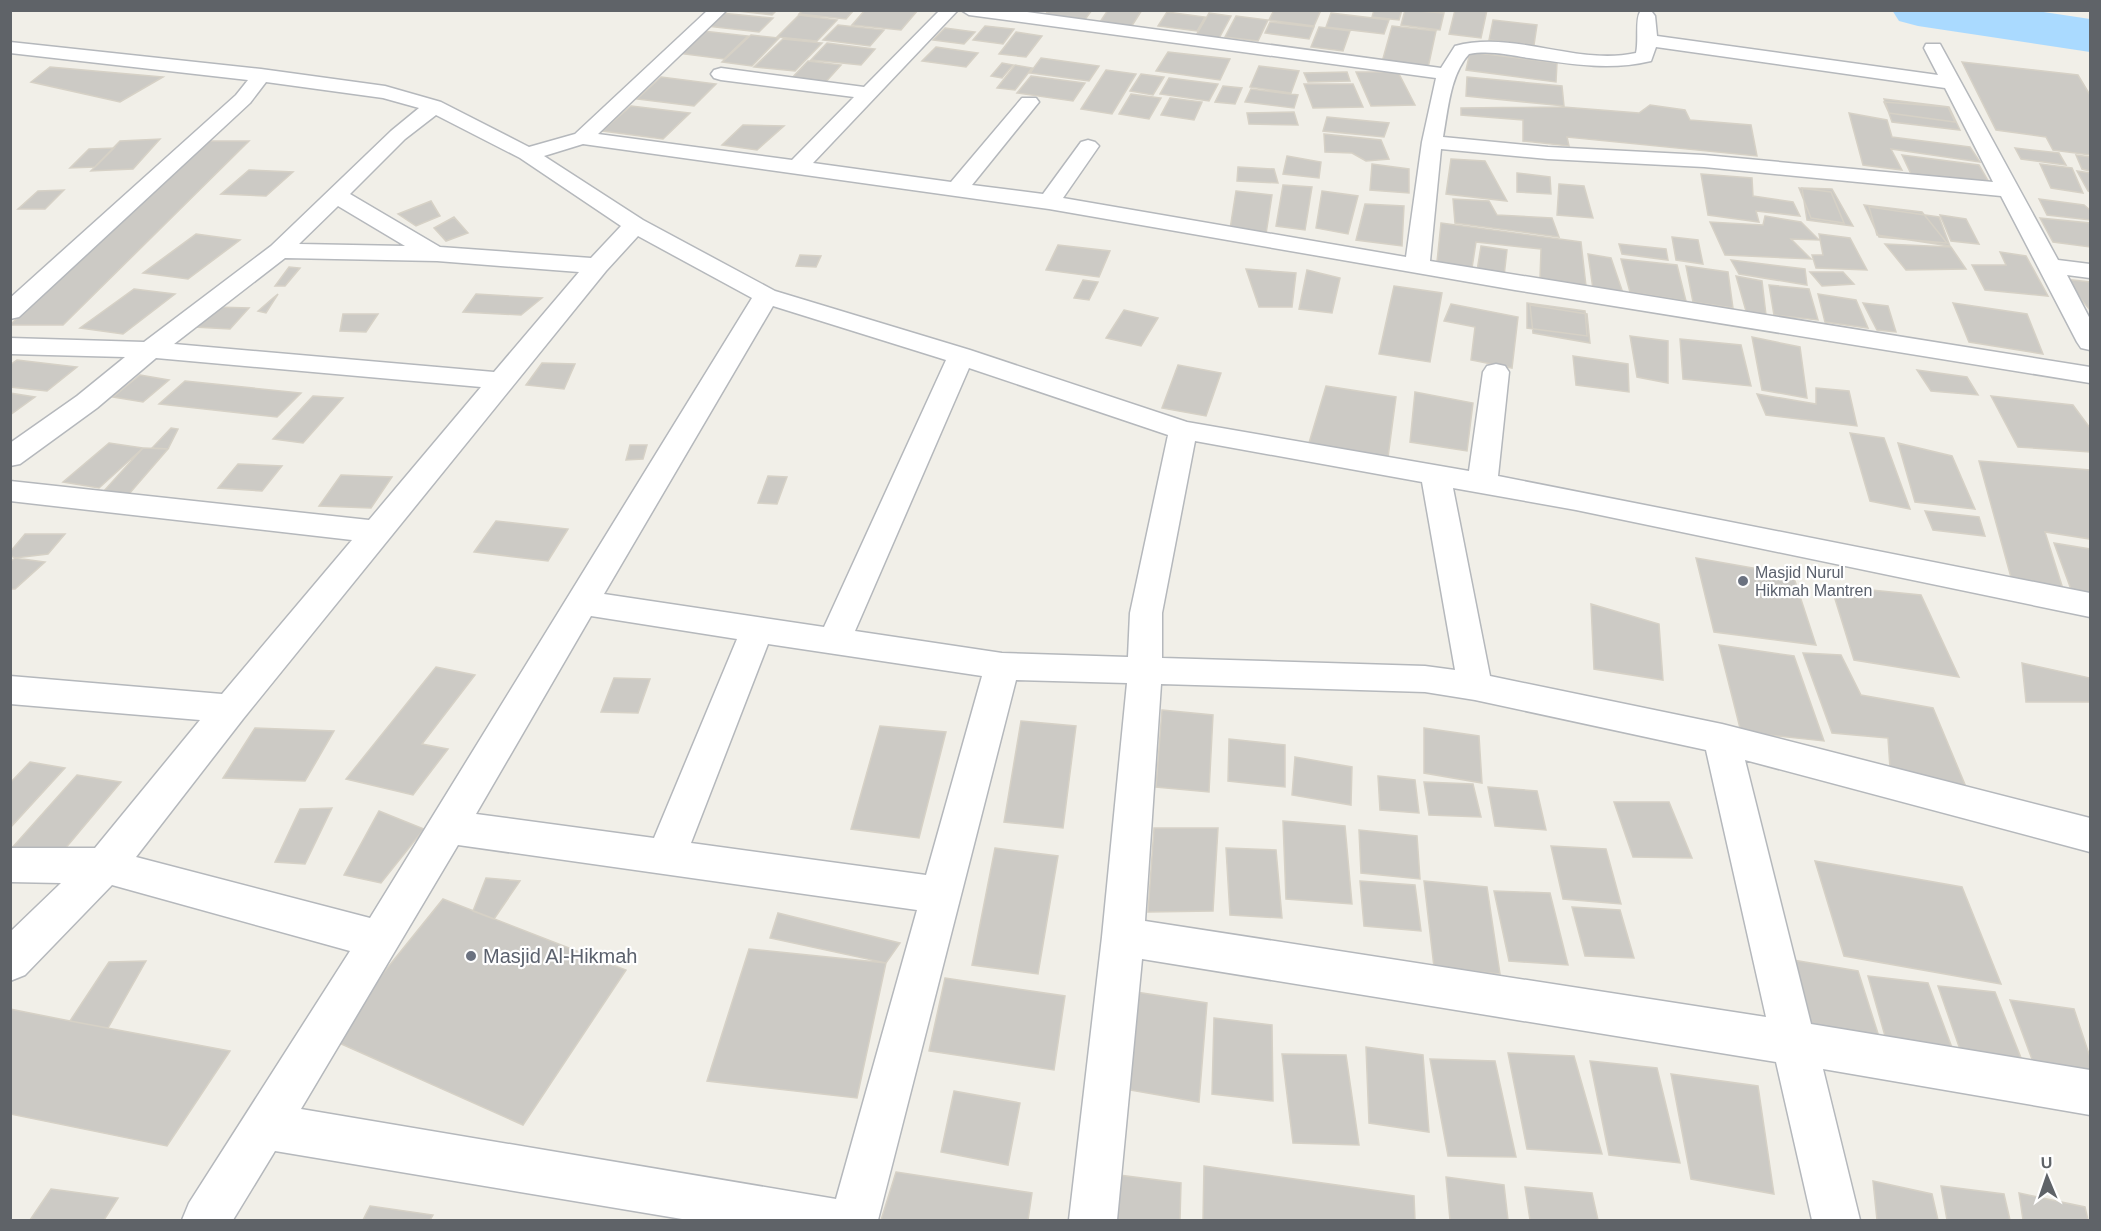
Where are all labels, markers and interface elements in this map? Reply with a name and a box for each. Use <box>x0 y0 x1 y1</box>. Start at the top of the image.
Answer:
place label: Masjid Nurul Hikmah Mantren <box>1755 564 1872 599</box>
marker: Masjid Nurul Hikmah Mantren <box>1736 574 1750 588</box>
place label: Masjid Al-Hikmah <box>483 945 637 967</box>
marker: Masjid Al-Hikmah <box>464 949 478 963</box>
north arrow <box>2017 1147 2077 1207</box>
text: U <box>2040 1154 2053 1171</box>

